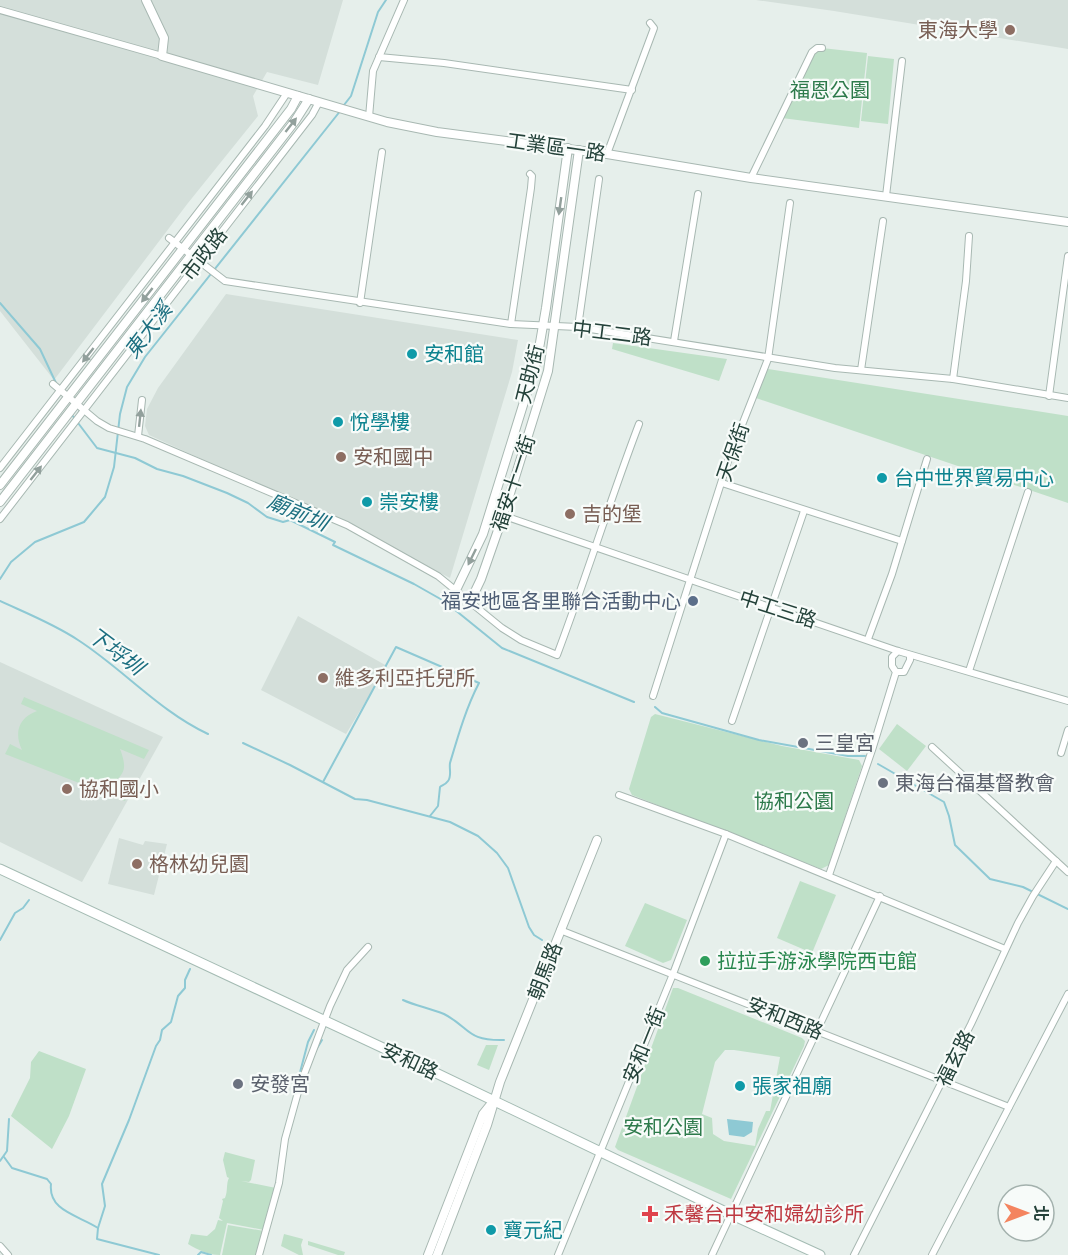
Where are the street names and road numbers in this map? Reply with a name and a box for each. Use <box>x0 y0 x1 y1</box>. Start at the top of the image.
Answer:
street label: 工業區一路 <box>505 128 607 166</box>
street label: 市政路 <box>176 223 232 285</box>
street label: 中工二路 <box>571 316 653 350</box>
street label: 天助街 <box>511 342 549 406</box>
street label: 天保街 <box>712 420 754 484</box>
street label: 福安十一街 <box>486 432 540 534</box>
street label: 中工三路 <box>736 585 820 633</box>
street label: 朝馬路 <box>523 939 567 1003</box>
street label: 安和西路 <box>743 992 827 1044</box>
street label: 安和一街 <box>618 1003 670 1087</box>
street label: 福玄路 <box>931 1026 979 1090</box>
street label: 安和路 <box>378 1037 442 1085</box>

